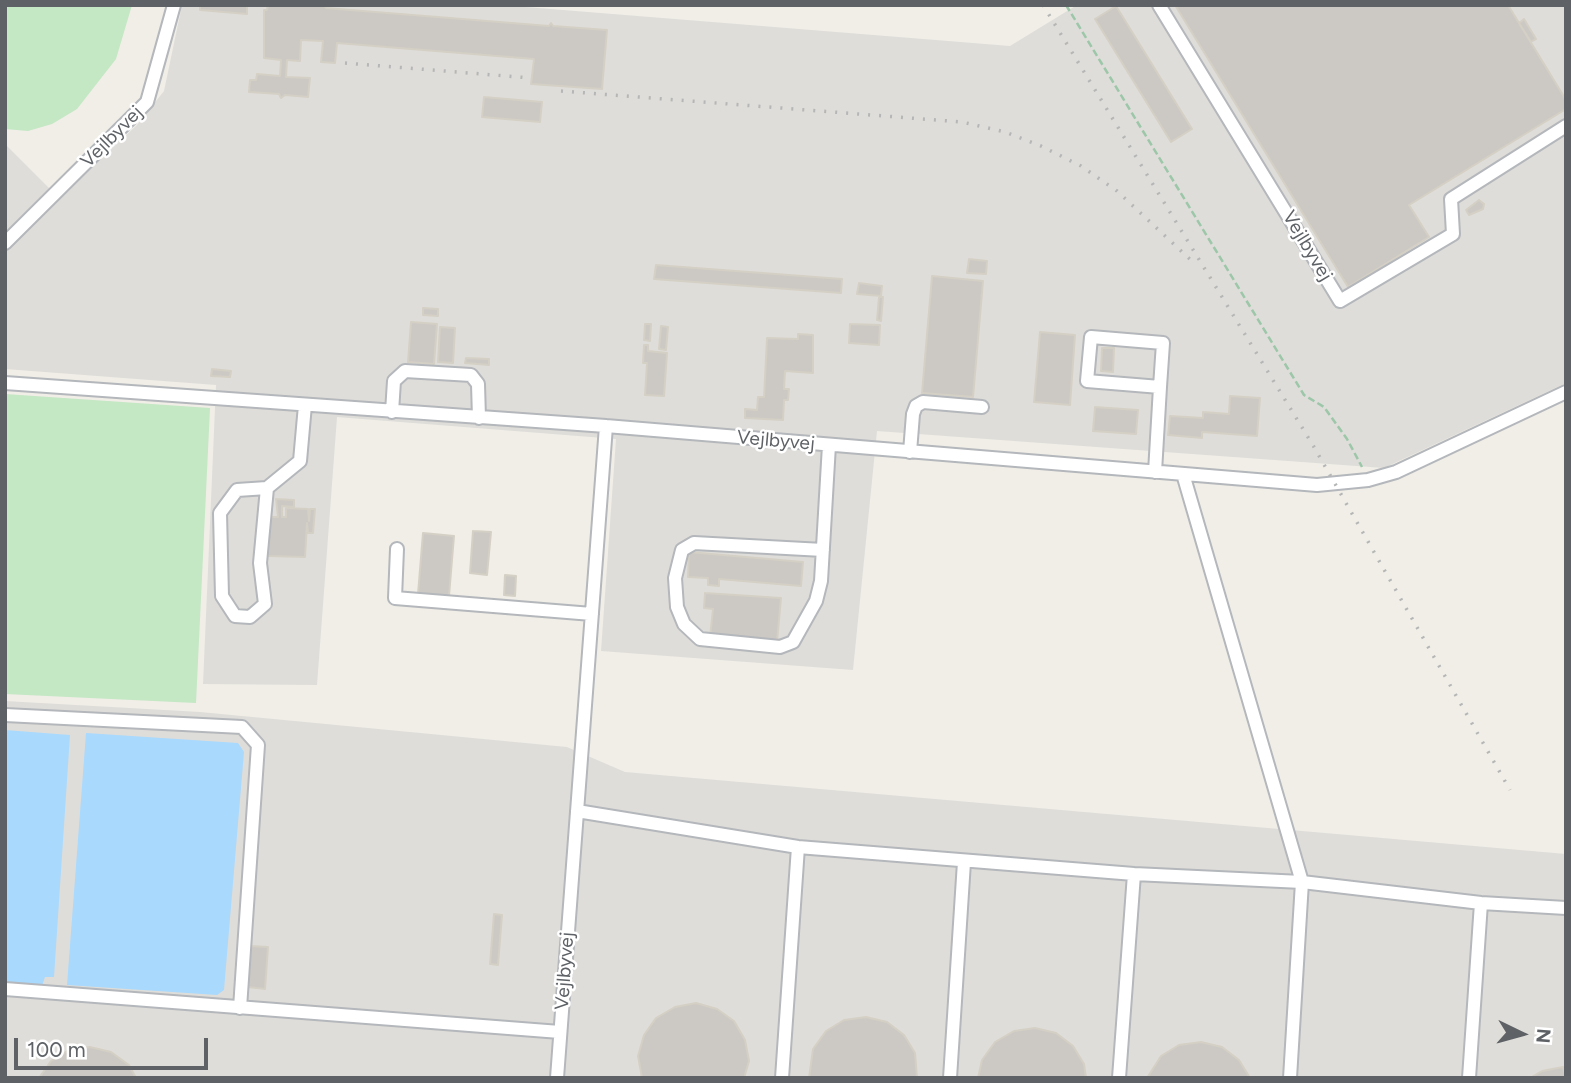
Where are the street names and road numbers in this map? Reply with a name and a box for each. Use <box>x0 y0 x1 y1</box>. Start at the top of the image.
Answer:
street label: Vejlbyvej <box>76 101 148 173</box>
street label: Vejlbyvej <box>1277 207 1337 285</box>
street label: Vejlbyvej <box>736 426 816 456</box>
street label: Vejlbyvej <box>551 931 579 1011</box>

